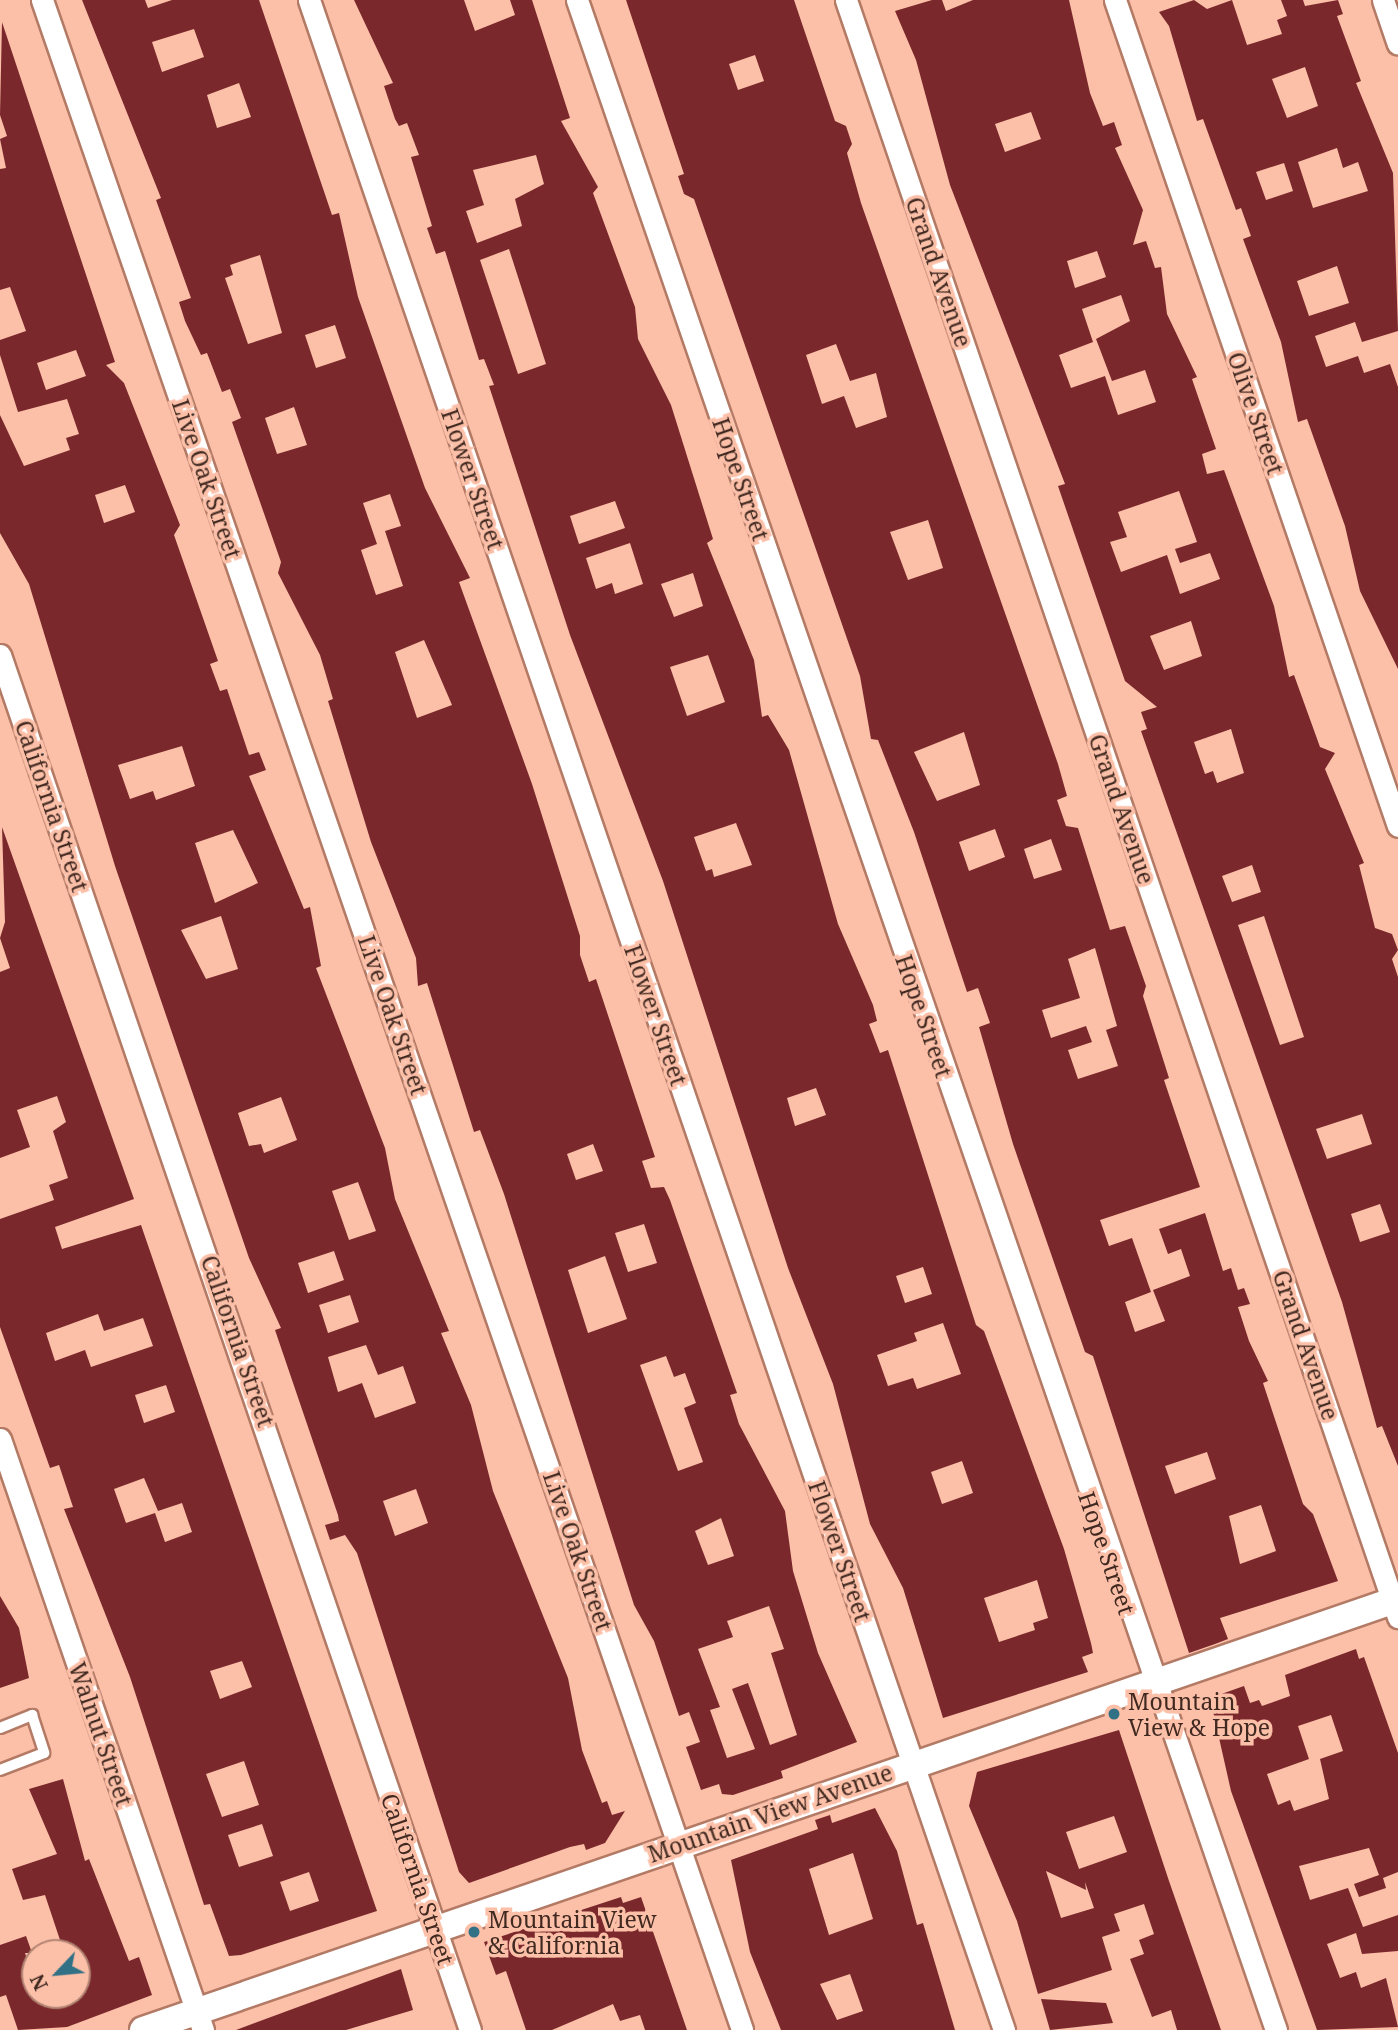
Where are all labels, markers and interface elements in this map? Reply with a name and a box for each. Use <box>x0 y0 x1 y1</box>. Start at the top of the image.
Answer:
street label: Grand Avenue <box>900 193 978 351</box>
street label: Olive Street <box>1222 348 1290 478</box>
street label: Live Oak Street <box>167 396 247 562</box>
street label: Flower Street <box>436 405 510 553</box>
street label: Hope Street <box>707 414 775 544</box>
street label: California Street <box>10 717 94 895</box>
street label: Grand Avenue <box>1083 730 1161 888</box>
street label: Live Oak Street <box>353 932 433 1098</box>
street label: Flower Street <box>619 941 693 1089</box>
street label: Hope Street <box>890 951 958 1081</box>
street label: California Street <box>196 1252 280 1430</box>
street label: Grand Avenue <box>1267 1266 1345 1424</box>
street label: Live Oak Street <box>538 1468 618 1634</box>
street label: Flower Street <box>803 1477 877 1625</box>
street label: Hope Street <box>1073 1488 1141 1618</box>
street label: Walnut Street <box>63 1658 139 1810</box>
place label: Mountain View & Hope <box>1128 1687 1270 1741</box>
marker: Mountain View & Hope <box>1106 1706 1122 1722</box>
street label: Mountain View Avenue <box>644 1758 896 1868</box>
street label: California Street <box>376 1790 460 1968</box>
place label: Mountain View & California <box>488 1905 657 1959</box>
marker: Mountain View & California <box>466 1924 482 1940</box>
north arrow <box>21 1939 91 2009</box>
text: N <box>24 1970 54 1995</box>

